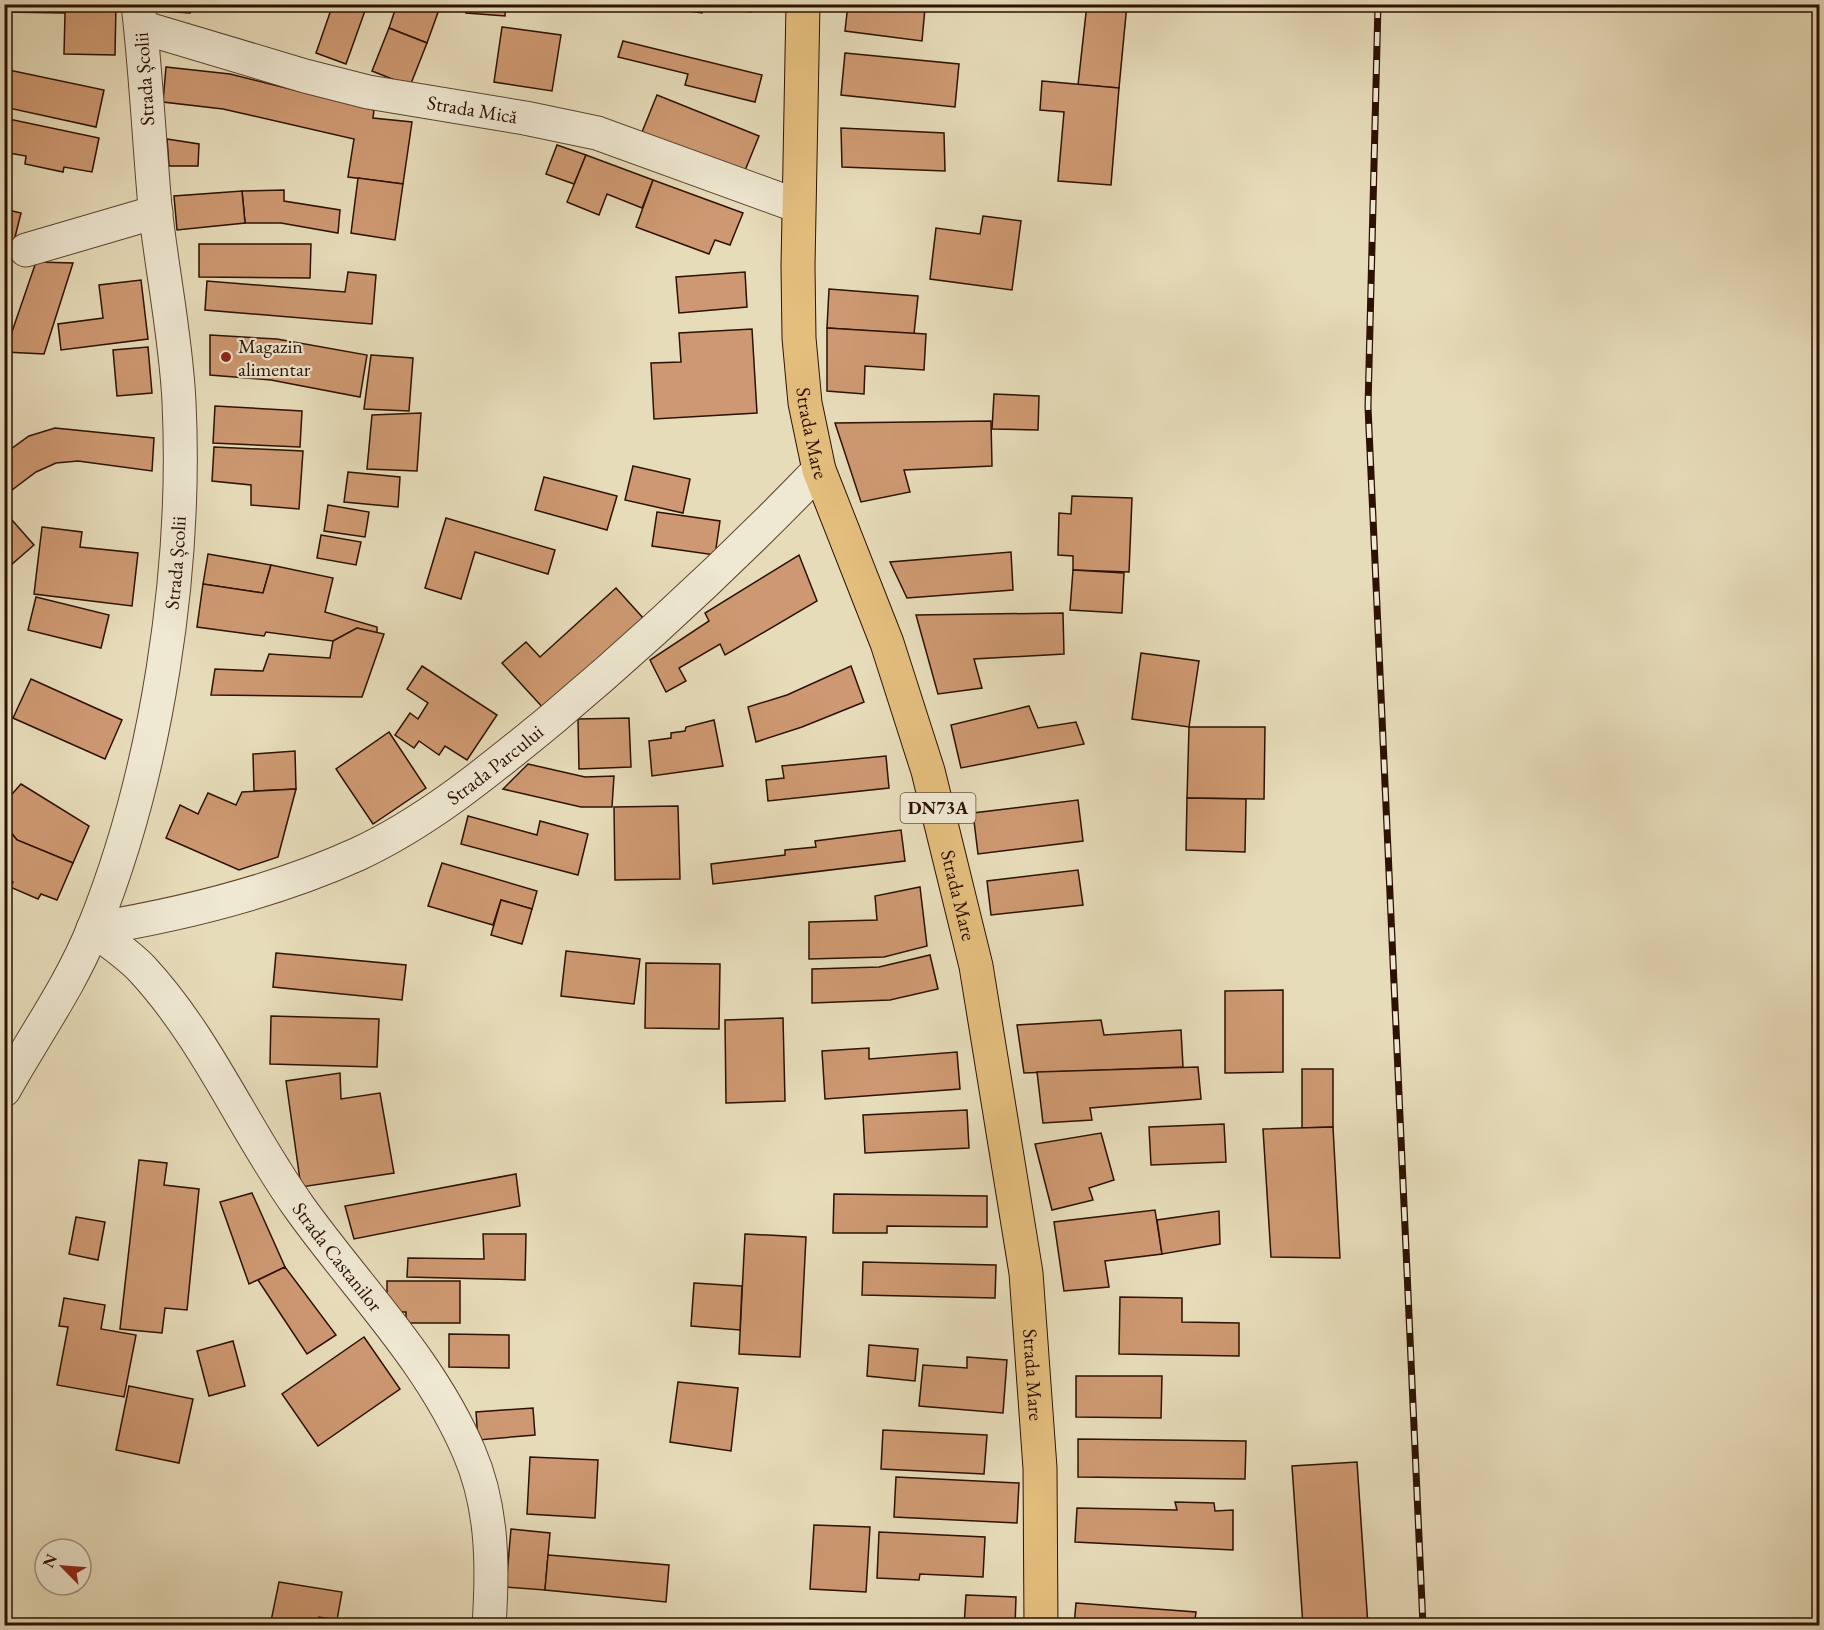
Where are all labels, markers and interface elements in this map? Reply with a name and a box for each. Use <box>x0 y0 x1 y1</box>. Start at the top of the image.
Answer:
street label: Strada Școlii <box>128 31 160 127</box>
street label: Strada Mică <box>425 89 520 130</box>
place label: Magazin alimentar <box>238 333 311 382</box>
marker: Magazin alimentar <box>219 350 233 364</box>
street label: Strada Mare <box>791 386 834 483</box>
street label: Strada Școlii <box>158 515 192 611</box>
street label: Strada Parcului <box>441 719 549 811</box>
road number: DN73A <box>900 793 976 823</box>
street label: Strada Mare <box>935 847 982 943</box>
street label: Strada Castanilor <box>287 1197 389 1317</box>
street label: Strada Mare <box>1017 1328 1050 1422</box>
north arrow <box>33 1537 93 1597</box>
text: N <box>38 1551 62 1571</box>

